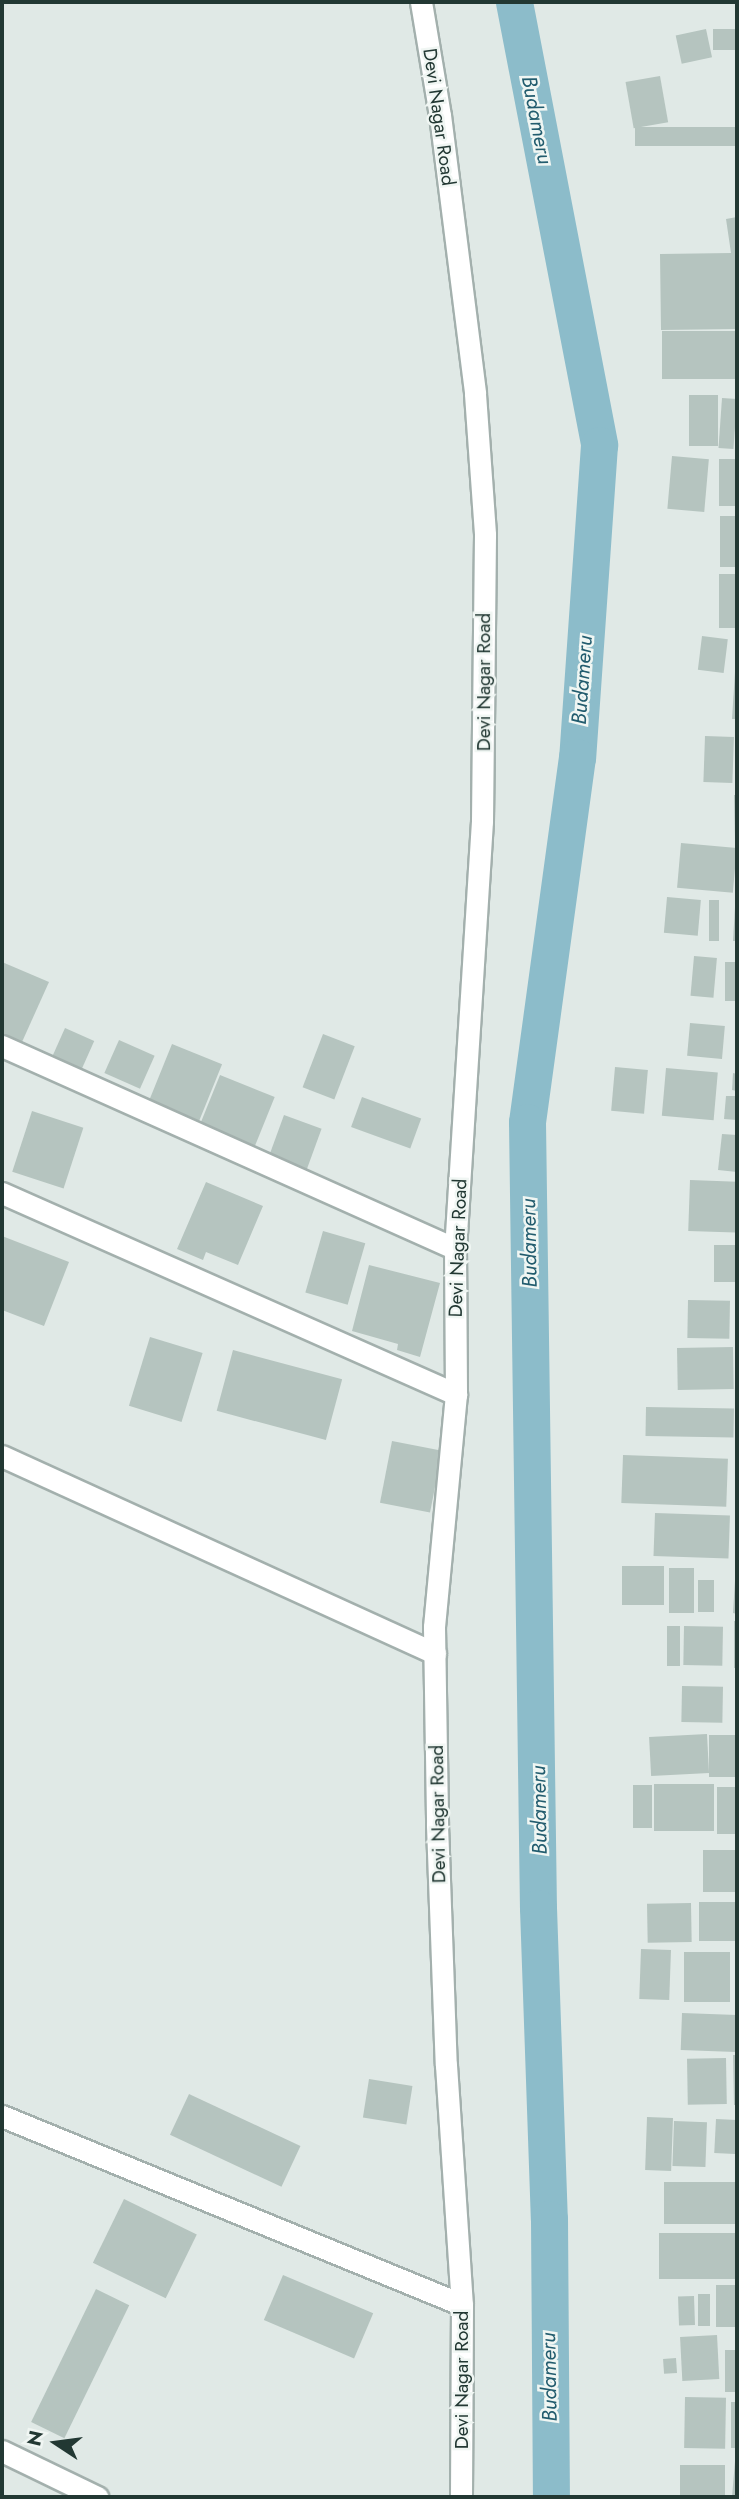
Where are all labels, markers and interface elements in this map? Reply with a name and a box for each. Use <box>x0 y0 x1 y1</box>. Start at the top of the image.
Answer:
street label: Devi Nagar Road <box>418 47 460 187</box>
water label: Budameru <box>516 74 558 166</box>
street label: Devi Nagar Road <box>473 613 495 751</box>
water label: Budameru <box>566 635 598 725</box>
street label: Devi Nagar Road <box>444 1178 472 1318</box>
water label: Budameru <box>516 1198 542 1288</box>
street label: Devi Nagar Road <box>425 1745 451 1883</box>
water label: Budameru <box>526 1765 552 1855</box>
street label: Devi Nagar Road <box>451 2311 473 2449</box>
water label: Budameru <box>536 2332 562 2422</box>
north arrow <box>21 2408 91 2478</box>
text: N <box>20 2428 50 2449</box>

